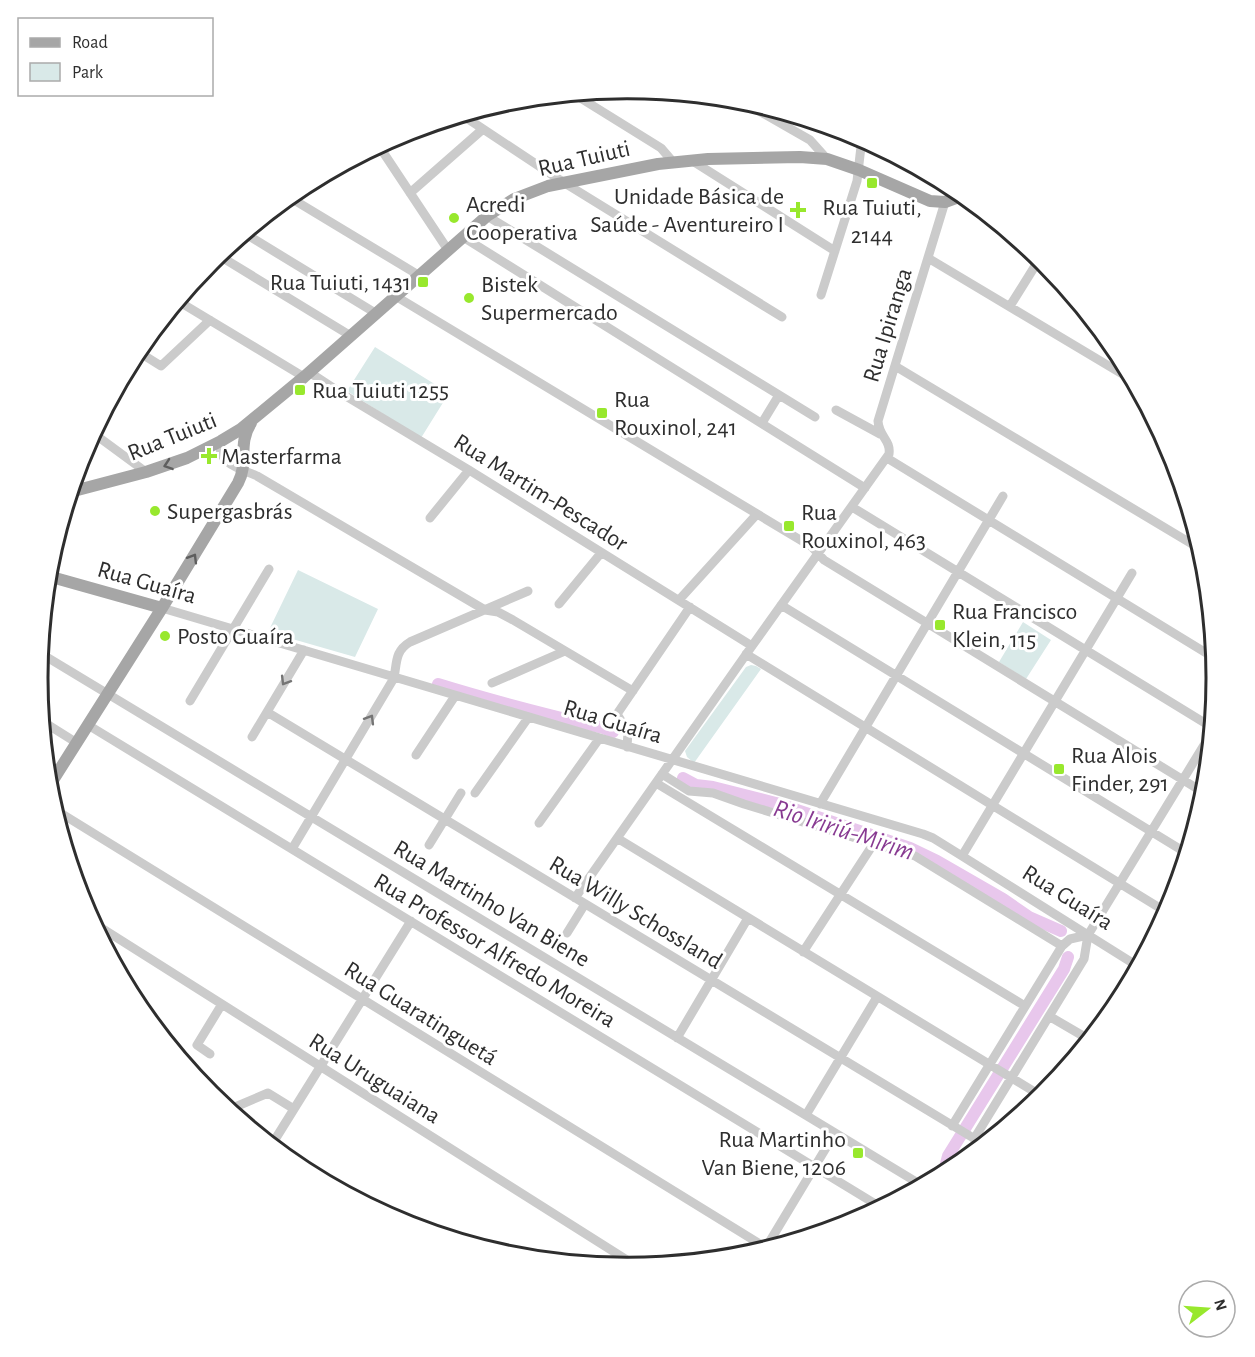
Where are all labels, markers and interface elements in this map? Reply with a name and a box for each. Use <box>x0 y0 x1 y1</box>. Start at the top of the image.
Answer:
legend <box>18 18 213 96</box>
text: Road <box>72 34 108 52</box>
text: Park <box>72 64 104 82</box>
street label: Rua Tuiuti <box>536 137 633 181</box>
marker: Rua Tuiuti, 2144 <box>865 176 879 190</box>
place label: Unidade Básica de Saúde - Aventureiro I <box>590 185 784 237</box>
place label: Acredi Cooperativa <box>466 193 578 245</box>
place label: Rua Tuiuti, 2144 <box>822 196 922 248</box>
marker: Unidade Básica de Saúde - Aventureiro I <box>789 201 807 219</box>
marker: Acredi Cooperativa <box>447 211 461 225</box>
street label: Rua Ipiranga <box>859 265 917 385</box>
place label: Rua Tuiuti, 1431 <box>270 271 411 295</box>
place label: Bistek Supermercado <box>481 273 618 325</box>
marker: Rua Tuiuti, 1431 <box>416 275 430 289</box>
marker: Bistek Supermercado <box>462 291 476 305</box>
place label: Rua Tuiuti 1255 <box>312 379 449 403</box>
marker: Rua Tuiuti 1255 <box>293 383 307 397</box>
place label: Rua Rouxinol, 241 <box>614 388 737 440</box>
marker: Rua Rouxinol, 241 <box>595 406 609 420</box>
street label: Rua Tuiuti <box>124 408 220 466</box>
street label: Rua Martim-Pescador <box>449 430 632 556</box>
place label: Masterfarma <box>221 445 342 469</box>
marker: Masterfarma <box>202 449 216 463</box>
one-way arrow <box>163 457 174 470</box>
place label: Supergasbrás <box>167 500 293 524</box>
place label: Rua Rouxinol, 463 <box>801 501 926 553</box>
marker: Supergasbrás <box>148 504 162 518</box>
marker: Rua Rouxinol, 463 <box>782 519 796 533</box>
one-way arrow <box>185 554 197 564</box>
street label: Rua Guaíra <box>94 557 199 609</box>
place label: Rua Francisco Klein, 115 <box>952 600 1077 652</box>
marker: Rua Francisco Klein, 115 <box>933 618 947 632</box>
place label: Posto Guaíra <box>177 625 294 649</box>
marker: Posto Guaíra <box>158 629 172 643</box>
one-way arrow <box>281 675 293 685</box>
street label: Rua Guaíra <box>561 696 665 748</box>
one-way arrow <box>363 715 374 725</box>
place label: Rua Alois Finder, 291 <box>1071 744 1169 796</box>
marker: Rua Alois Finder, 291 <box>1052 762 1066 776</box>
water label: Rio Iririú-Mirim <box>770 795 917 865</box>
street label: Rua Martinho Van Biene <box>389 836 594 972</box>
street label: Rua Willy Schossland <box>545 852 726 974</box>
street label: Rua Guaíra <box>1018 861 1117 935</box>
street label: Rua Professor Alfredo Moreira <box>369 869 620 1033</box>
street label: Rua Guaratinguetá <box>340 957 501 1070</box>
street label: Rua Uruguaiana <box>305 1029 444 1129</box>
place label: Rua Martinho Van Biene, 1206 <box>702 1128 846 1180</box>
marker: Rua Martinho Van Biene, 1206 <box>851 1146 865 1160</box>
north arrow <box>1177 1279 1237 1339</box>
text: N <box>1211 1297 1230 1313</box>

